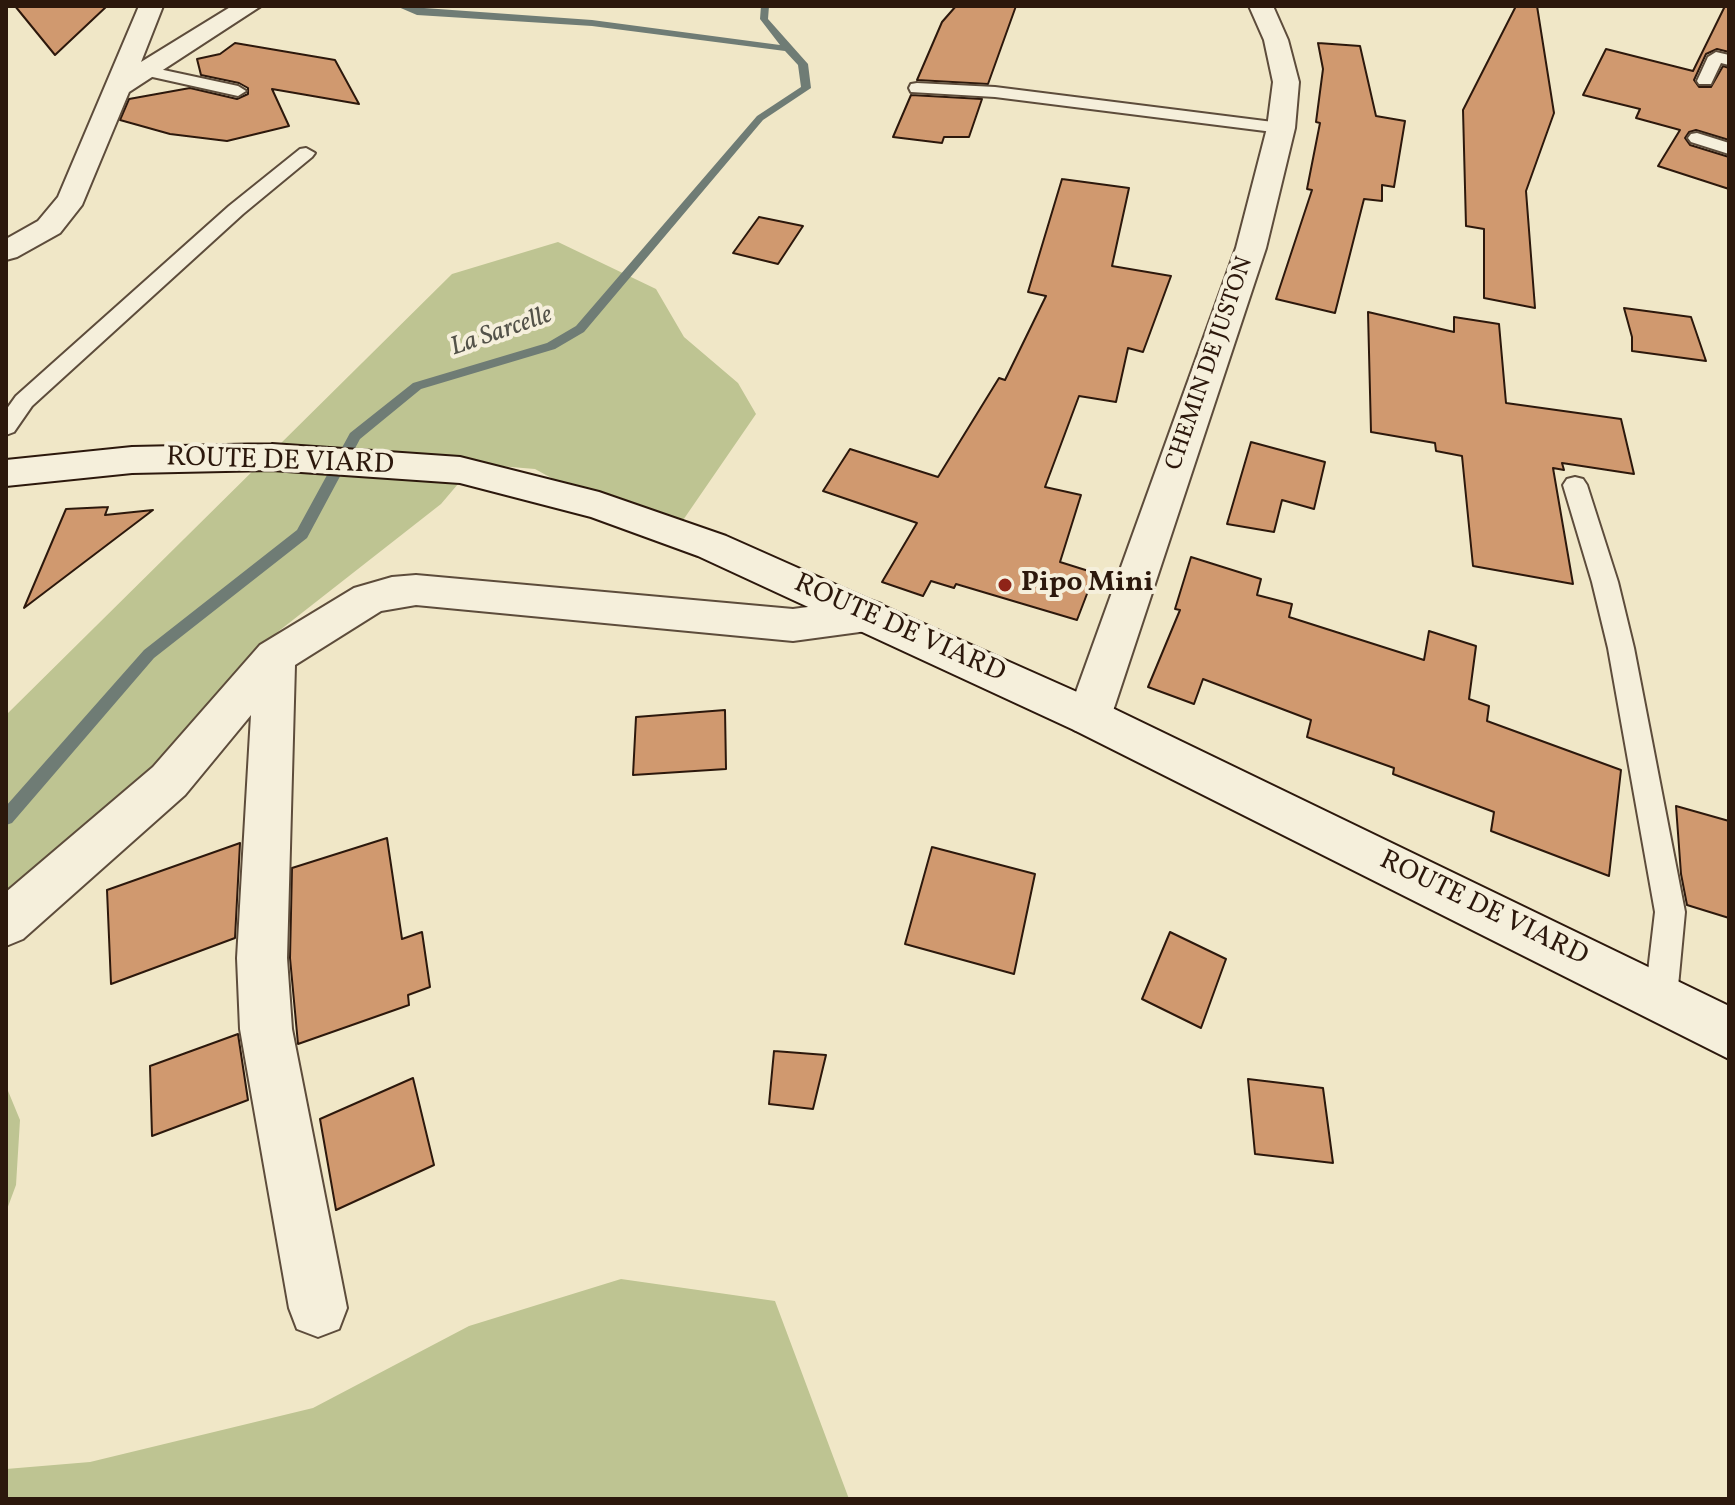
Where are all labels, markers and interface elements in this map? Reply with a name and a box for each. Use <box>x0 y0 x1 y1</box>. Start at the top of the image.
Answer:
street label: CHEMIN DE JUSTON <box>1161 253 1261 475</box>
water label: La Sarcelle <box>447 301 557 365</box>
street label: ROUTE DE VIARD <box>166 442 394 484</box>
street label: ROUTE DE VIARD <box>788 568 1010 692</box>
place label: Pipo Mini <box>1021 568 1153 602</box>
marker: Pipo Mini <box>996 576 1014 594</box>
street label: ROUTE DE VIARD <box>1373 845 1593 975</box>

